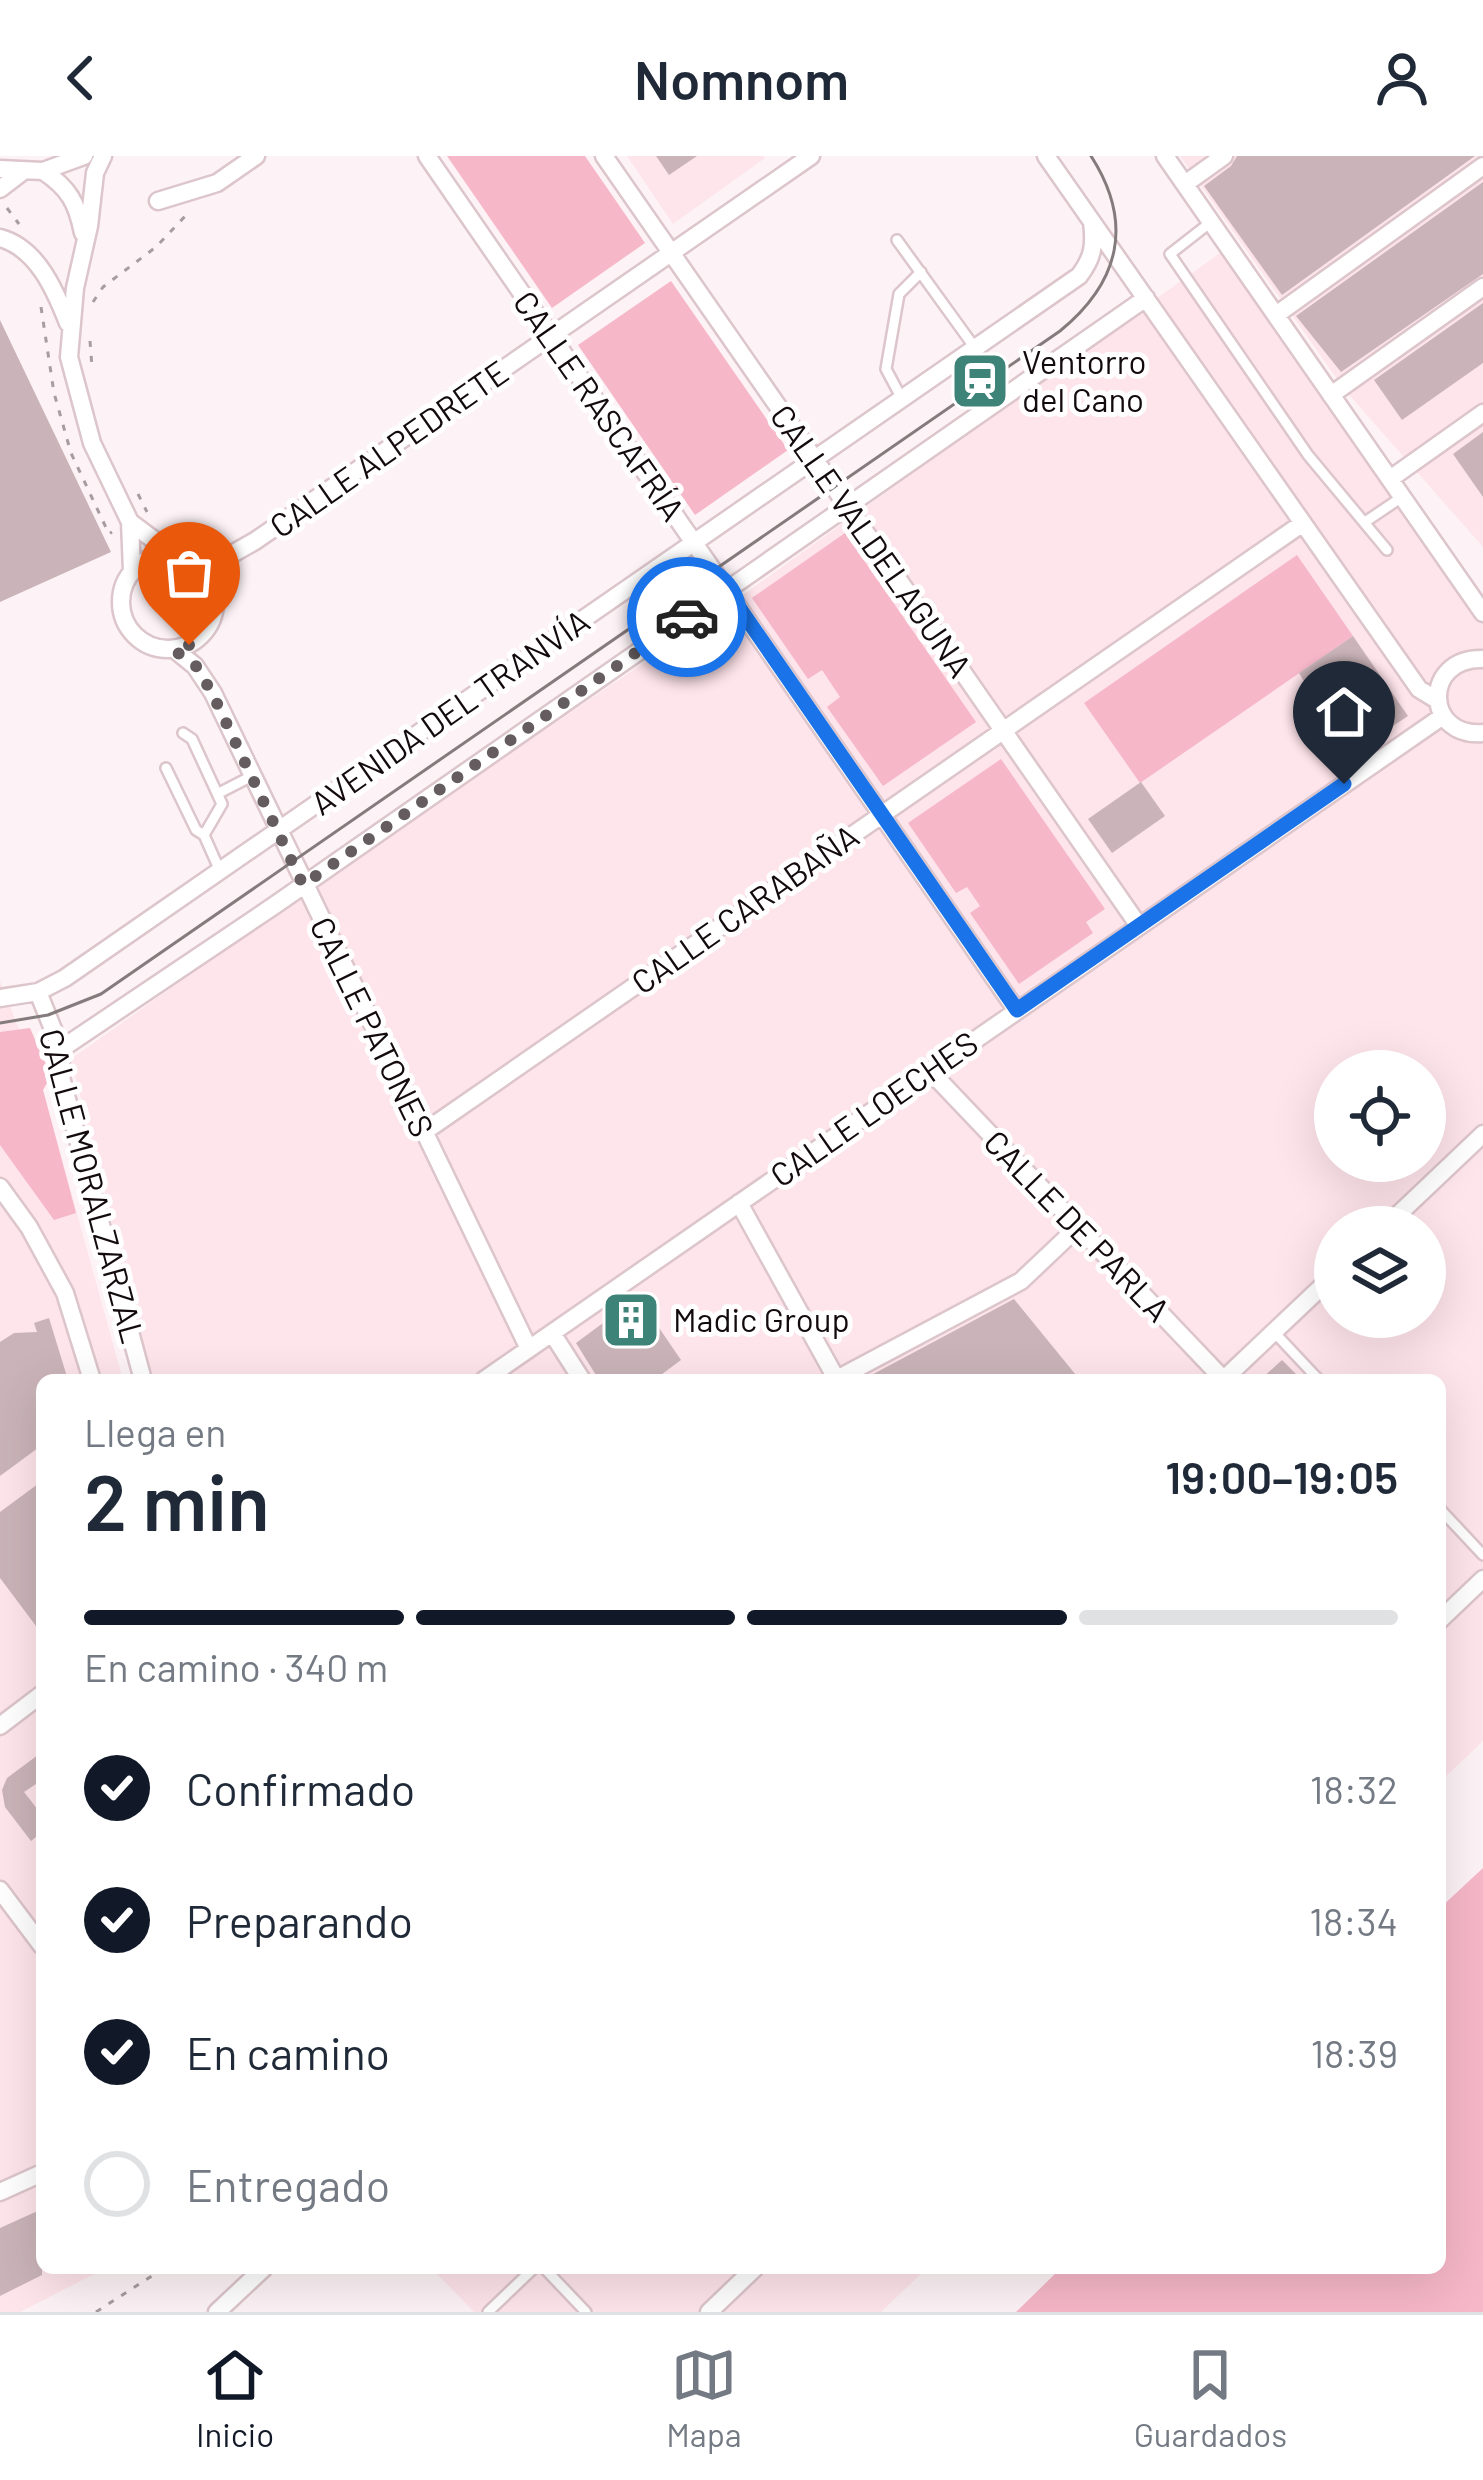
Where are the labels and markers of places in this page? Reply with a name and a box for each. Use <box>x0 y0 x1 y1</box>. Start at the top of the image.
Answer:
place label: Ventorro del Cano <box>1022 341 1147 419</box>
station icon: Ventorro del Cano <box>949 350 1011 412</box>
pin <box>138 522 240 645</box>
pin <box>1293 661 1395 784</box>
building icon: Madic Group <box>600 1289 662 1351</box>
place label: Madic Group <box>673 1299 850 1339</box>

